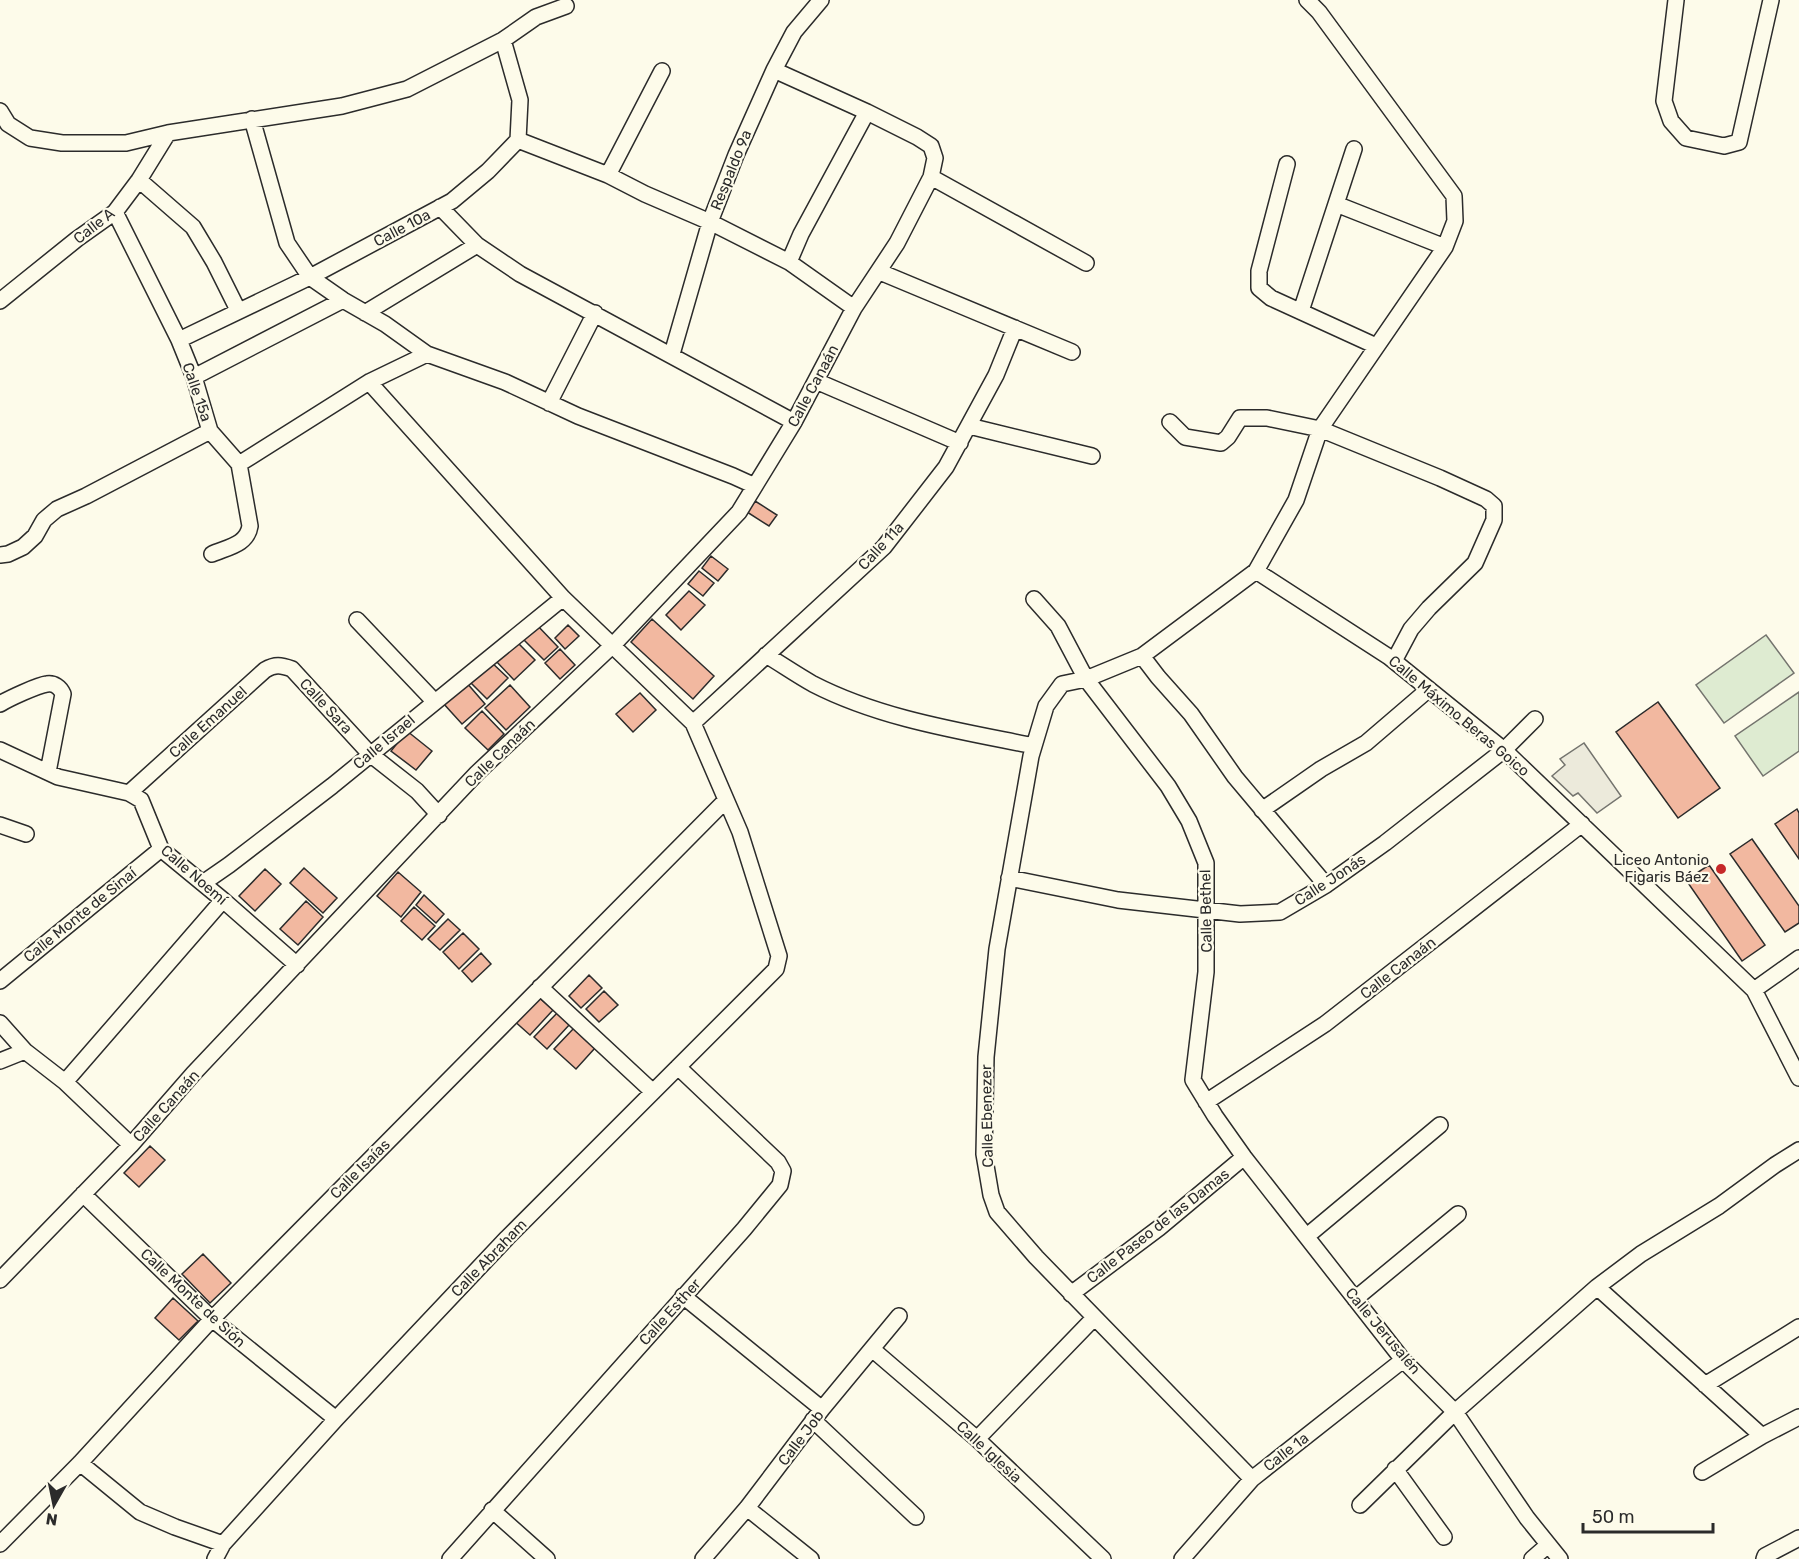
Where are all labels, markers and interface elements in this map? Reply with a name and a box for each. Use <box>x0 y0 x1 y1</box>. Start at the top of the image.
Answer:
street label: Respaldo 9a <box>707 127 755 213</box>
street label: Calle A <box>70 204 118 248</box>
street label: Calle 10a <box>370 206 434 250</box>
street label: Calle Canaán <box>784 342 842 430</box>
street label: Calle 15a <box>179 360 215 424</box>
street label: Calle 11a <box>854 518 908 574</box>
street label: Calle Máximo Beras Goico <box>1385 652 1533 780</box>
street label: Calle Sara <box>296 675 356 737</box>
street label: Calle Emanuel <box>165 682 251 762</box>
street label: Calle Israel <box>349 711 419 773</box>
street label: Calle Canaán <box>461 715 539 791</box>
street label: Calle Noemí <box>157 841 232 910</box>
street label: Calle Jonás <box>1291 850 1369 910</box>
place label: Liceo Antonio Figaris Báez <box>1614 851 1709 886</box>
marker: Liceo Antonio Figaris Báez <box>1714 862 1728 876</box>
street label: Calle Monte de Sinaí <box>20 863 141 966</box>
street label: Calle Bethel <box>1196 869 1216 953</box>
street label: Calle Canaán <box>1357 933 1439 1003</box>
street label: Calle Ebenezer <box>977 1064 997 1168</box>
street label: Calle Canaán <box>129 1066 203 1146</box>
street label: Calle Isaías <box>326 1135 394 1203</box>
street label: Calle Paseo de las Damas <box>1083 1165 1233 1287</box>
street label: Calle Abraham <box>448 1215 530 1301</box>
street label: Calle Monte de Sión <box>137 1245 249 1351</box>
street label: Calle Esther <box>635 1275 705 1349</box>
street label: Calle Jerusalén <box>1342 1284 1424 1378</box>
street label: Calle Job <box>774 1407 828 1469</box>
street label: Calle Iglesia <box>953 1417 1025 1487</box>
street label: Calle 1a <box>1260 1429 1312 1475</box>
north arrow <box>24 1475 84 1535</box>
scale bar <box>1583 1496 1714 1534</box>
text: 50 m <box>1592 1506 1635 1528</box>
text: N <box>45 1509 59 1530</box>

